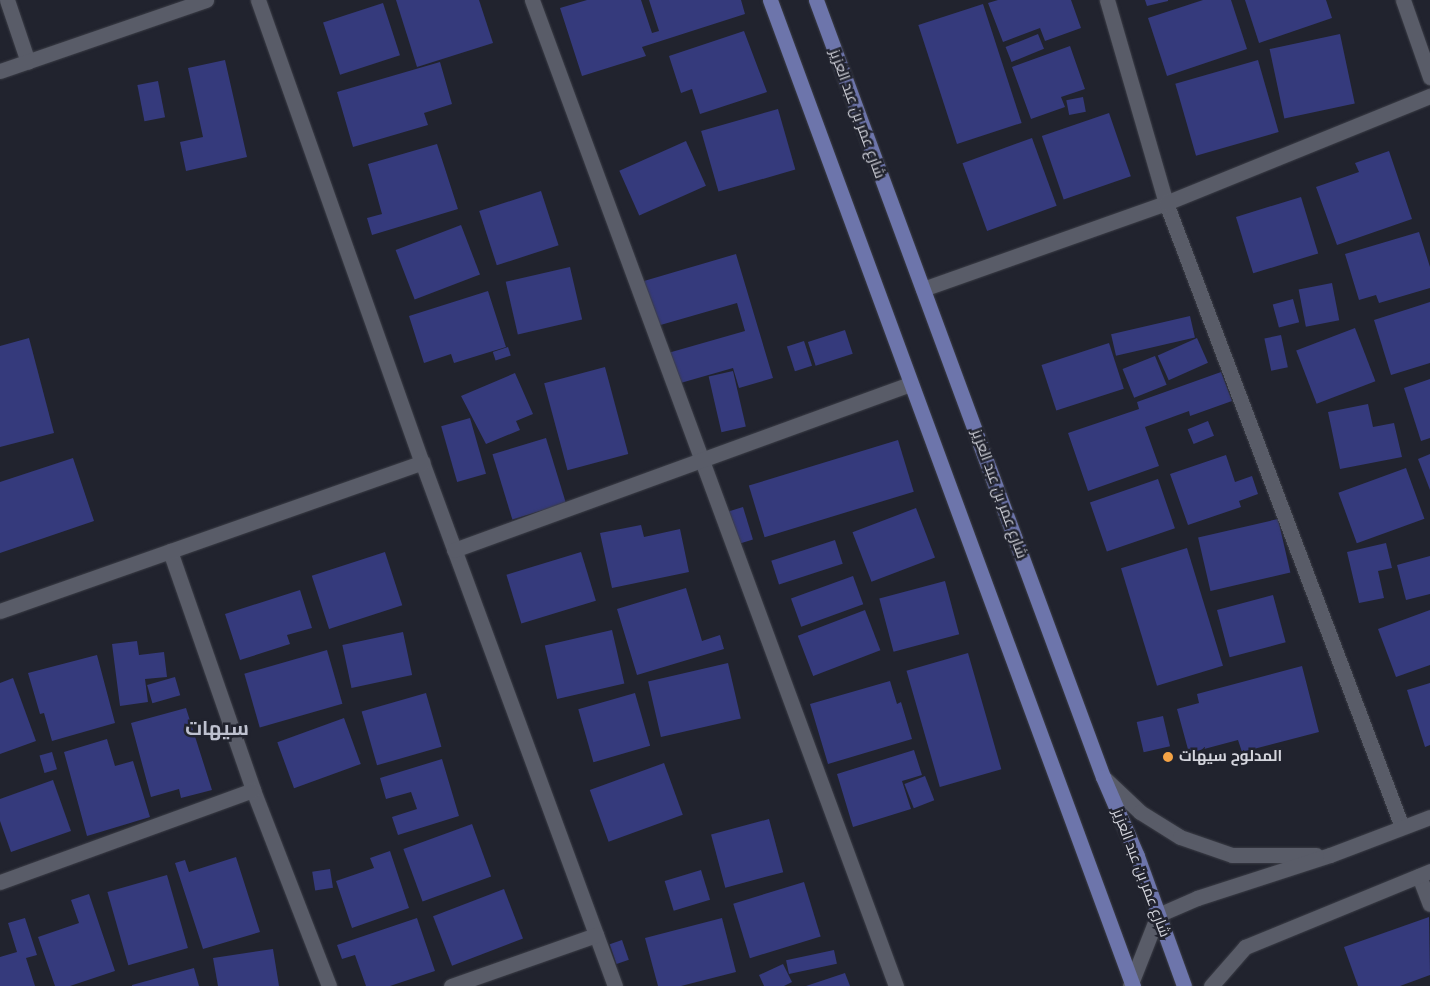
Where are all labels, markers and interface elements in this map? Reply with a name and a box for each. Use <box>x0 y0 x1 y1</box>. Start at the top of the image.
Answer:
street label: شارع عمر بن عبد العزيز <box>825 47 889 181</box>
street label: شارع عمر بن عبد العزيز <box>967 427 1031 561</box>
district label: سيهات <box>185 717 249 741</box>
place label: المدلوح سيهات <box>1179 748 1282 766</box>
marker: المدلوح سيهات <box>1161 750 1175 764</box>
street label: شارع عمر بن عبد العزيز <box>1108 806 1174 940</box>

